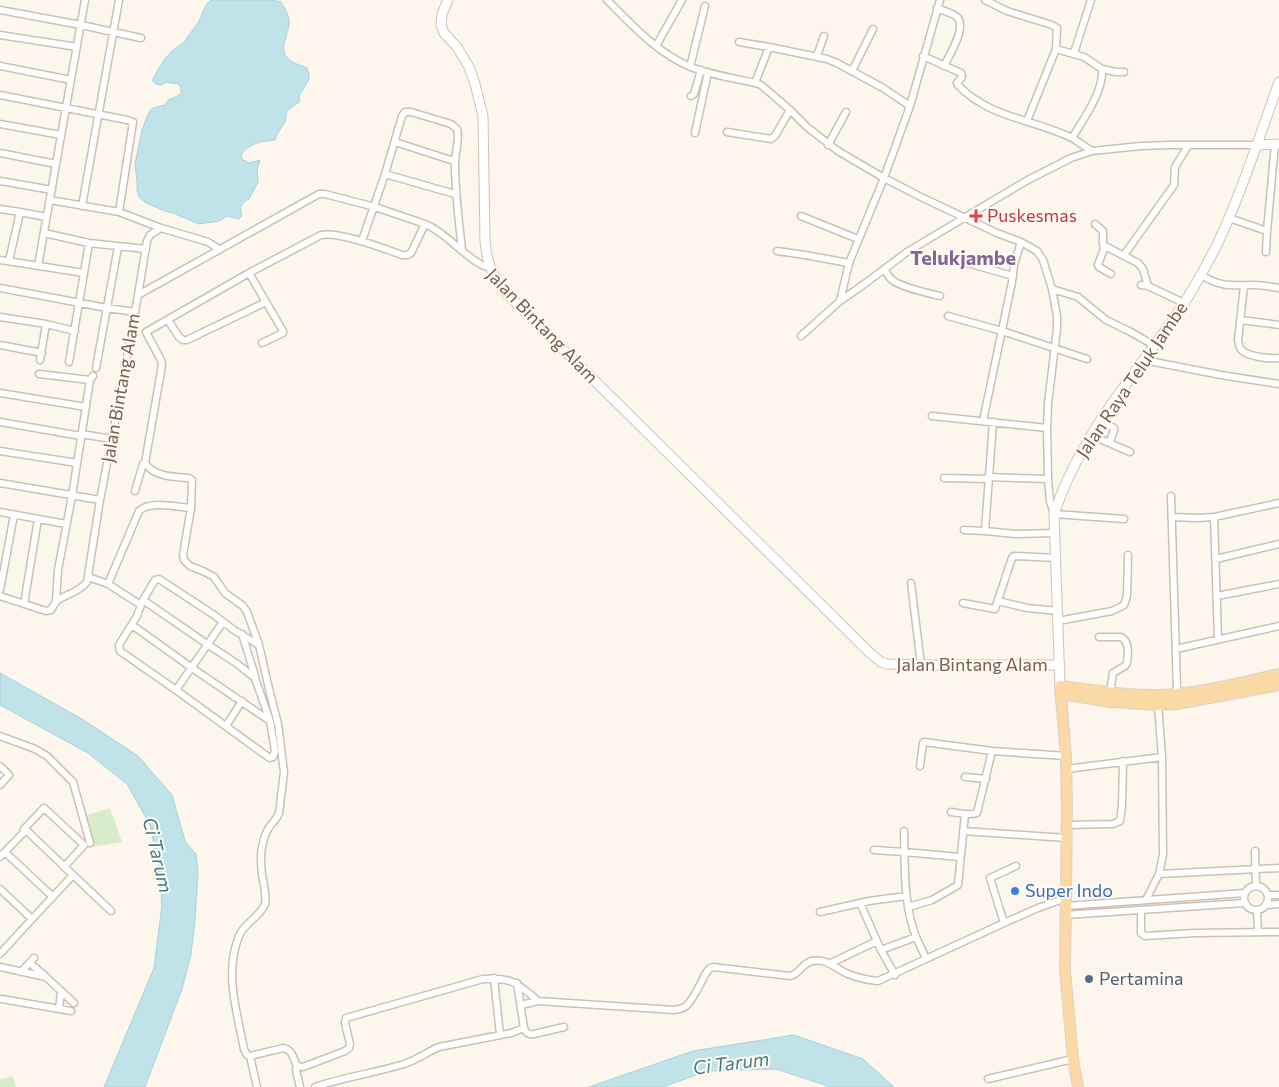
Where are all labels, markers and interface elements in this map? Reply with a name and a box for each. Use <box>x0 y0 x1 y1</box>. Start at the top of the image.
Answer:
place label: Puskesmas <box>987 204 1077 226</box>
marker: Puskesmas <box>969 209 983 223</box>
district label: Telukjambe <box>910 245 1016 269</box>
street label: Jalan Bintang Alam <box>482 263 603 387</box>
street label: Jalan Raya Teluk Jambe <box>1071 297 1192 462</box>
street label: Jalan Bintang Alam <box>96 311 144 464</box>
street label: Jalan Bintang Alam <box>896 653 1048 675</box>
water label: Ci Tarum <box>139 815 178 895</box>
place label: Super Indo <box>1025 879 1113 901</box>
marker: Super Indo <box>1009 885 1021 897</box>
place label: Pertamina <box>1099 967 1184 989</box>
marker: Pertamina <box>1083 973 1095 985</box>
water label: Ci Tarum <box>691 1046 770 1079</box>

